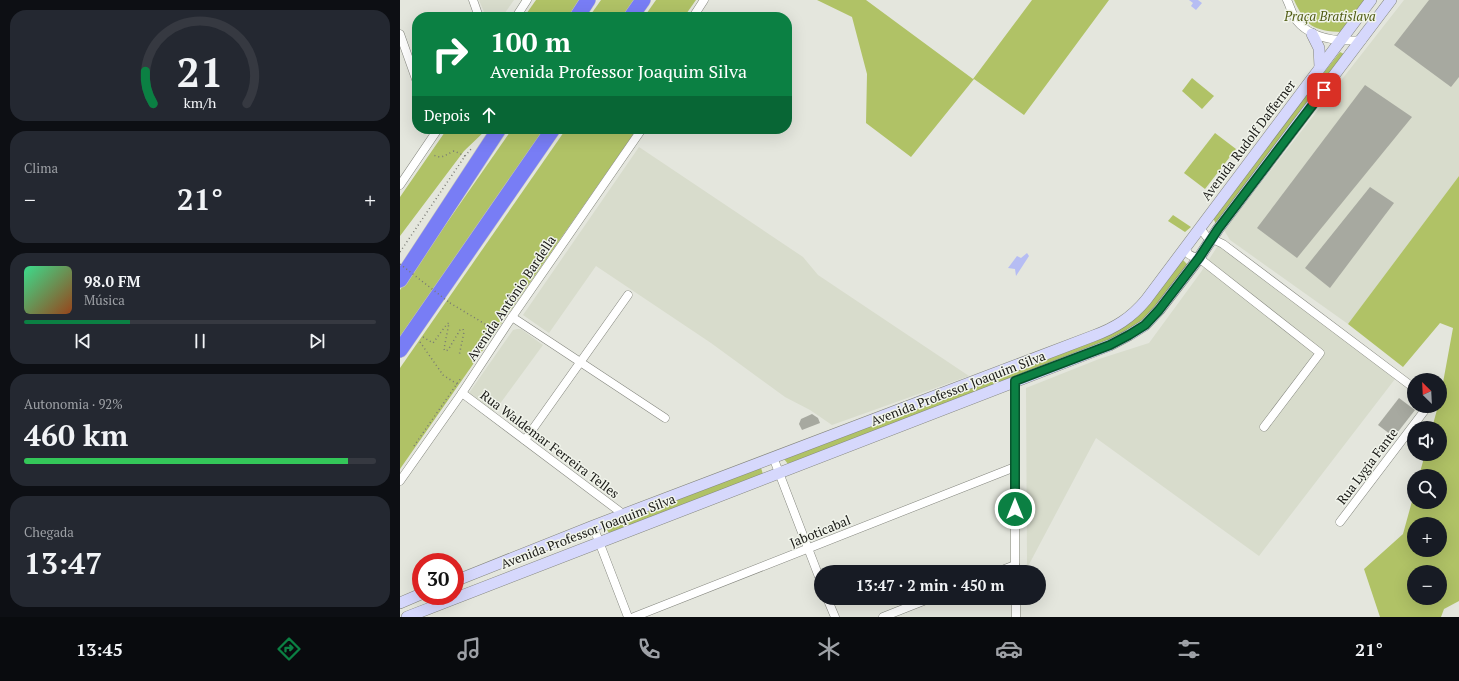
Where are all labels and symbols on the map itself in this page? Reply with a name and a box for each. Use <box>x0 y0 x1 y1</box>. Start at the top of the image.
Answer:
park label: Praça Bratislava <box>1283 7 1376 25</box>
pin <box>1307 73 1341 107</box>
street label: Avenida Rudolf Dafferner <box>1197 76 1299 204</box>
street label: Avenida Antônio Bardella <box>462 231 560 364</box>
street label: Avenida Professor Joaquim Silva <box>868 346 1048 430</box>
north arrow <box>1407 373 1447 413</box>
street label: Rua Waldemar Ferreira Telles <box>477 386 623 502</box>
street label: Rua Lygia Fante <box>1332 424 1402 508</box>
position arrow <box>994 488 1036 530</box>
street label: Avenida Professor Joaquim Silva <box>498 489 678 573</box>
street label: Jaboticabal <box>787 511 853 551</box>
speed limit sign: 30 <box>412 553 464 605</box>

